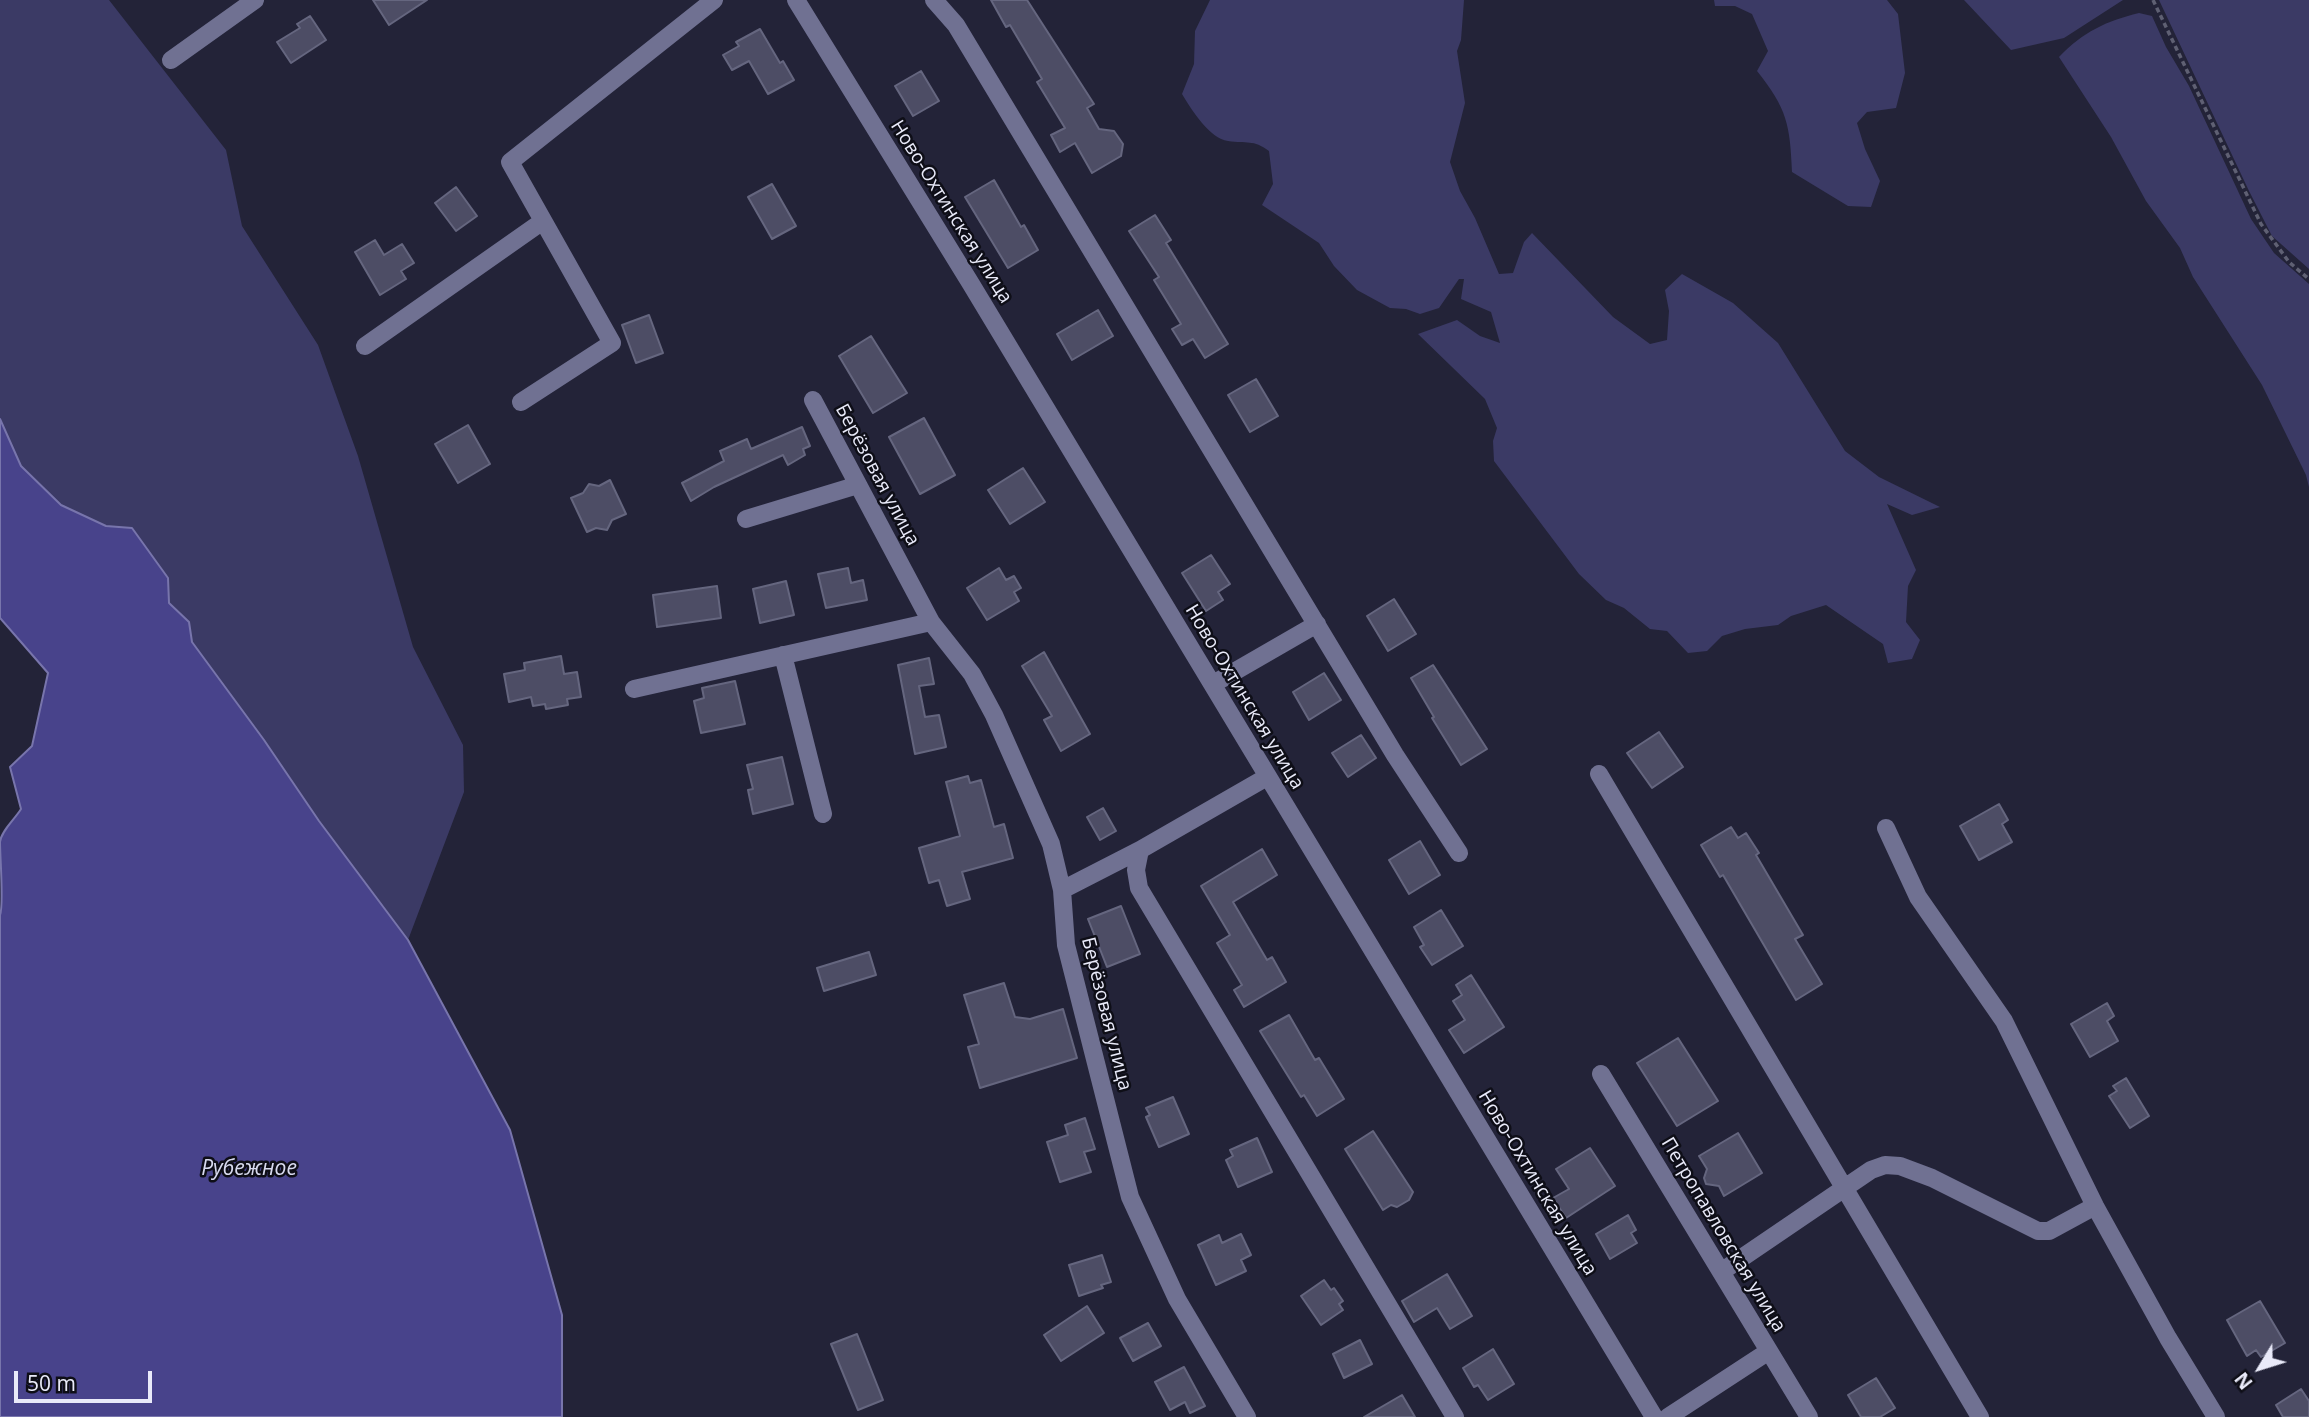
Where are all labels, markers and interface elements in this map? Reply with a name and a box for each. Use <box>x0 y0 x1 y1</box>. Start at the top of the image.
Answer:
street label: Ново-Охтинская улица <box>885 116 1017 308</box>
street label: Берёзовая улица <box>830 400 924 550</box>
street label: Ново-Охтинская улица <box>1180 600 1308 794</box>
street label: Берёзовая улица <box>1076 935 1136 1093</box>
street label: Ново-Охтинская улица <box>1473 1086 1601 1280</box>
street label: Петропавловская улица <box>1656 1134 1790 1336</box>
water label: Рубежное <box>201 1156 297 1182</box>
north arrow <box>2225 1333 2295 1403</box>
scale bar <box>18 1358 156 1402</box>
text: N <box>2228 1367 2258 1395</box>
text: 50 m <box>27 1369 76 1397</box>

